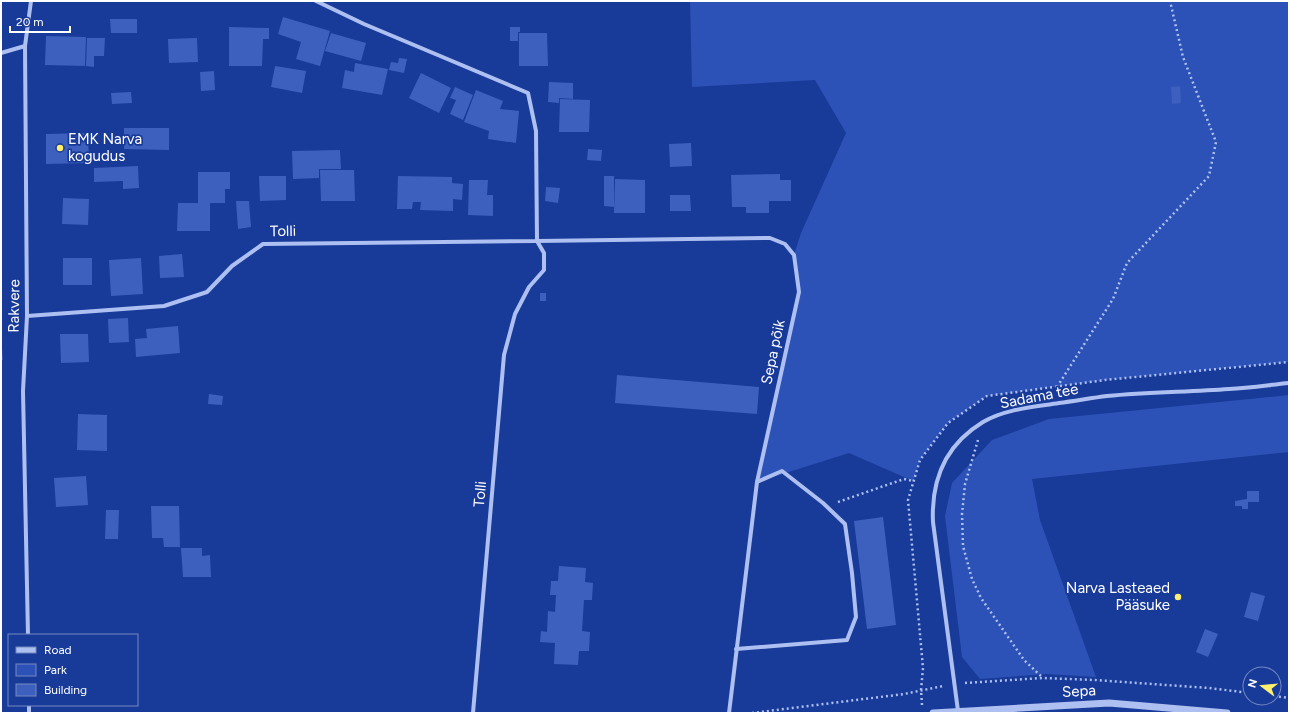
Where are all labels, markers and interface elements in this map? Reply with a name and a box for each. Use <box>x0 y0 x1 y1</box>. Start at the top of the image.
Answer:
scale bar <box>10 8 70 34</box>
text: 20 m <box>16 15 44 29</box>
place label: EMK Narva kogudus <box>68 130 142 165</box>
marker: EMK Narva kogudus <box>55 143 65 153</box>
street label: Tolli <box>270 222 296 240</box>
street label: Rakvere <box>5 279 23 333</box>
street label: Sepa põik <box>757 317 789 386</box>
street label: Sadama tee <box>998 380 1080 412</box>
street label: Tolli <box>470 480 490 508</box>
place label: Narva Lasteaed Pääsuke <box>1066 579 1170 614</box>
marker: Narva Lasteaed Pääsuke <box>1173 592 1183 602</box>
legend <box>8 634 138 706</box>
text: Road <box>44 643 72 657</box>
text: Park <box>44 663 67 677</box>
north arrow <box>1242 666 1282 706</box>
text: N <box>1245 677 1260 689</box>
street label: Sepa <box>1062 681 1096 701</box>
text: Building <box>44 683 87 697</box>

